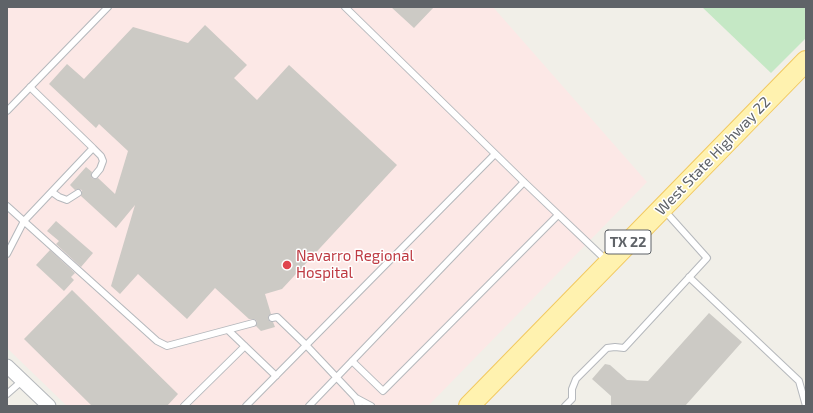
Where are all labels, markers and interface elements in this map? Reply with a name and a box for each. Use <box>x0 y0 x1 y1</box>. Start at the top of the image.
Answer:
street label: West State Highway 22 <box>652 93 774 219</box>
road number: TX 22 <box>605 230 651 254</box>
place label: Navarro Regional Hospital <box>296 247 414 282</box>
marker: Navarro Regional Hospital <box>281 259 293 271</box>

